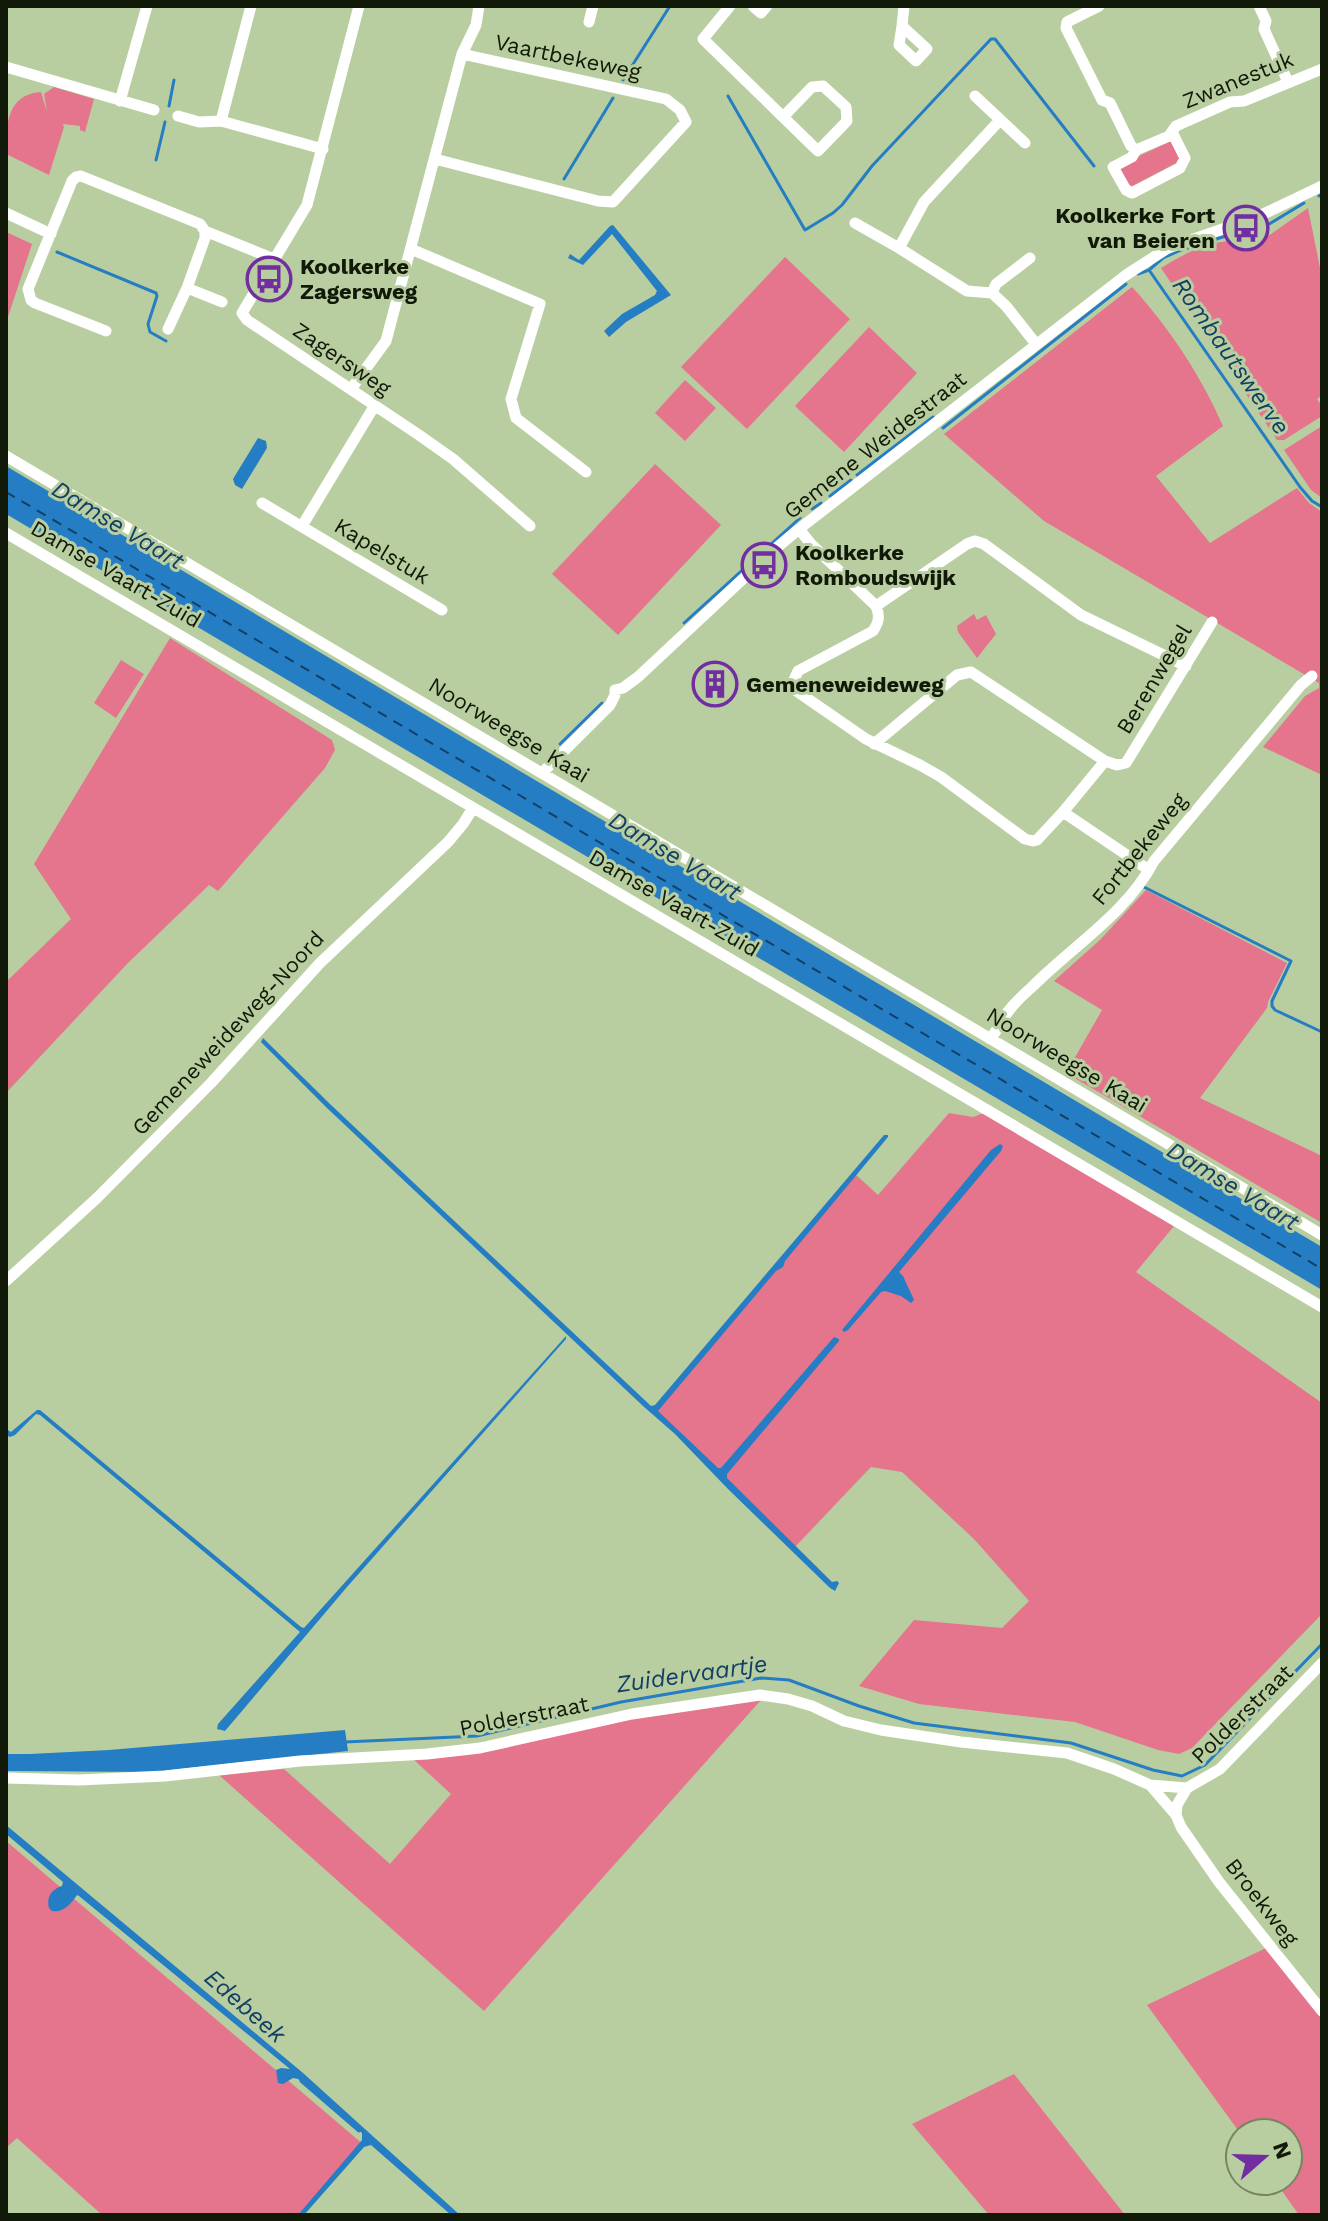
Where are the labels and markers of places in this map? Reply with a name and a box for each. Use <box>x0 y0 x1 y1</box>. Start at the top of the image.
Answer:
place label: Koolkerke Fort van Beieren <box>1055 203 1215 253</box>
bus stop icon: Koolkerke Fort van Beieren <box>1222 204 1270 252</box>
place label: Koolkerke Zagersweg <box>300 254 418 304</box>
bus stop icon: Koolkerke Zagersweg <box>245 255 293 303</box>
place label: Koolkerke Romboudswijk <box>795 540 956 590</box>
bus stop icon: Koolkerke Romboudswijk <box>740 541 788 589</box>
building icon: Gemeneweideweg <box>691 660 739 708</box>
place label: Gemeneweideweg <box>746 672 944 697</box>

